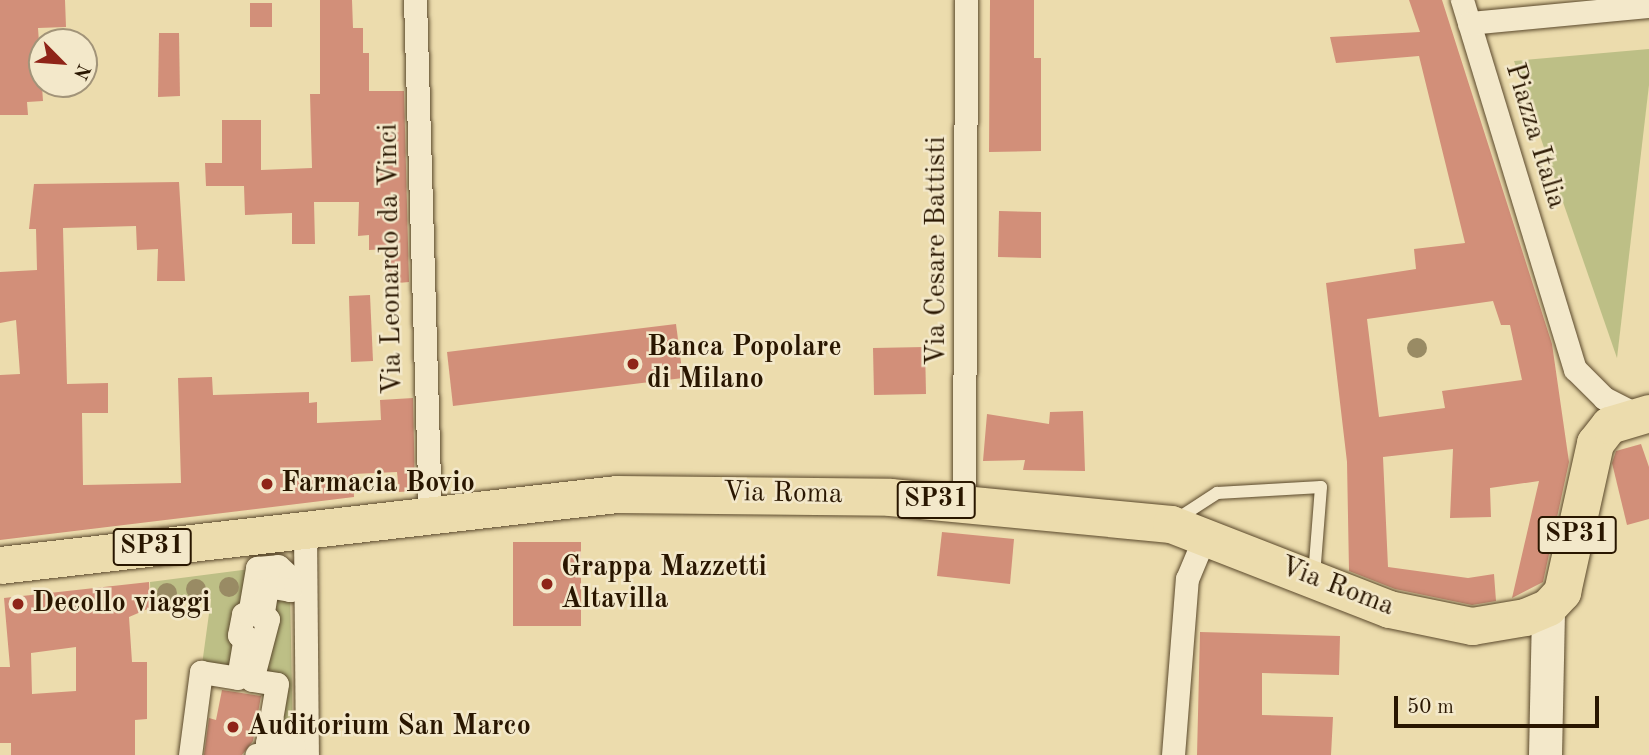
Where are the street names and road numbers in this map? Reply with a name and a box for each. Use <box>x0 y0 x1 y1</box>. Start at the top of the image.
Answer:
street label: Piazza Italia <box>1497 59 1573 213</box>
street label: Via Leonardo da Vinci <box>372 123 410 395</box>
street label: Via Cesare Battisti <box>920 136 954 366</box>
street label: Via Roma <box>723 476 843 512</box>
road number: SP31 <box>896 478 976 522</box>
road number: SP31 <box>1537 512 1617 558</box>
road number: SP31 <box>112 524 192 569</box>
street label: Via Roma <box>1275 550 1399 624</box>

